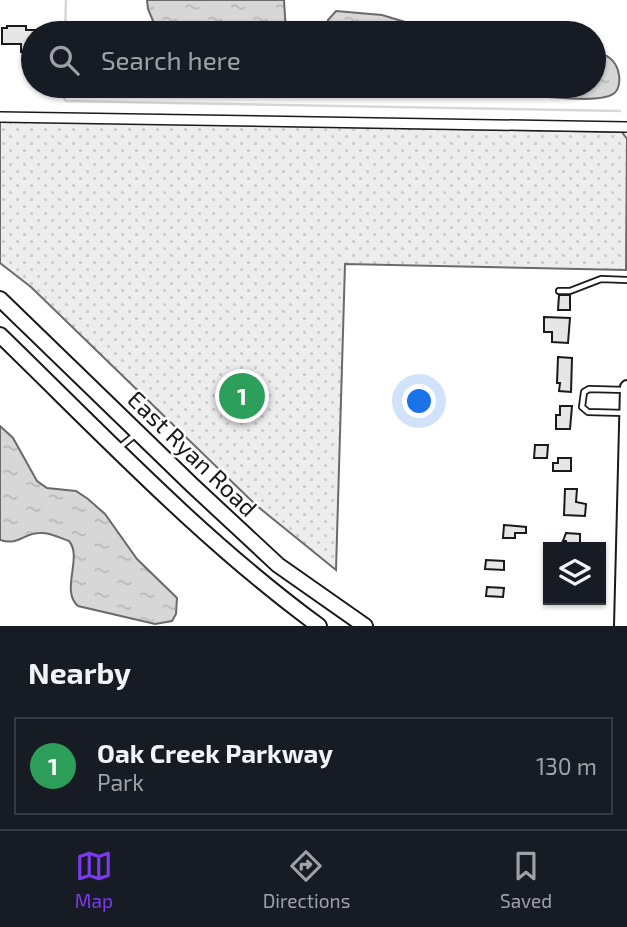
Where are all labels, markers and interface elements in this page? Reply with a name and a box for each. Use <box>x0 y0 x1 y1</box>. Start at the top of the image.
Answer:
search box <box>21 21 606 98</box>
icon: search <box>45 41 83 79</box>
text: Search here <box>101 44 241 75</box>
pin: 1 <box>219 370 265 422</box>
street label: East Ryan Road <box>122 384 264 522</box>
your location <box>402 384 436 418</box>
map controls <box>543 542 606 605</box>
button: layers <box>543 542 606 605</box>
text: Nearby <box>28 654 131 690</box>
text: Oak Creek Parkway <box>97 737 333 768</box>
text: 1 <box>48 752 58 780</box>
text: 130 m <box>536 752 597 780</box>
text: Park <box>97 768 144 796</box>
tab: Map <box>75 847 113 912</box>
tab: Directions <box>263 847 350 912</box>
tab: Saved <box>500 847 552 912</box>

